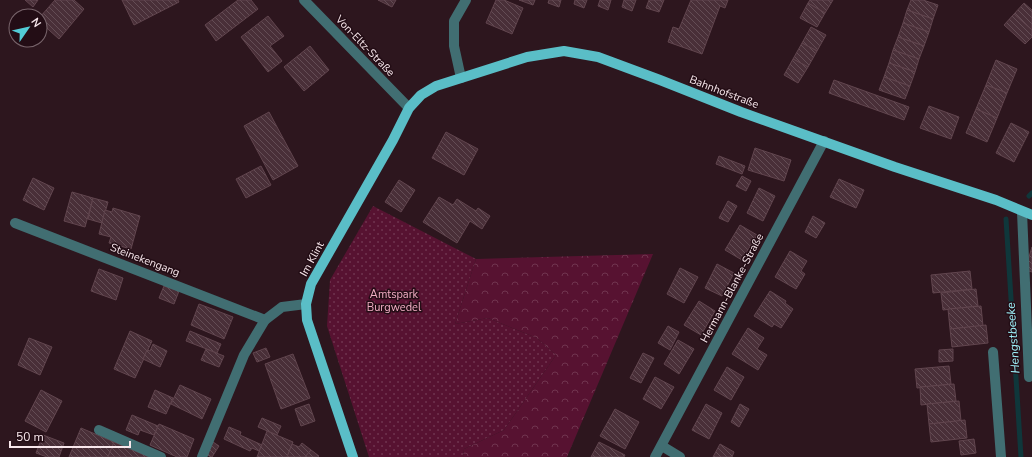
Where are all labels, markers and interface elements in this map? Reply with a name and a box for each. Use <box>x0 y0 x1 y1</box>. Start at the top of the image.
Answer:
north arrow <box>8 8 48 48</box>
street label: Von-Eltz-Straße <box>331 12 398 80</box>
text: N <box>27 15 44 30</box>
street label: Bahnhofstraße <box>687 72 761 112</box>
street label: Hermann-Blanke-Straße <box>697 230 767 345</box>
street label: Im Klint <box>296 239 328 279</box>
street label: Steinekengang <box>108 240 182 280</box>
park label: Amtspark Burgwedel <box>367 287 422 315</box>
water label: Hengstbeeke <box>1002 301 1023 374</box>
scale bar <box>10 423 130 449</box>
text: 50 m <box>16 429 44 445</box>

